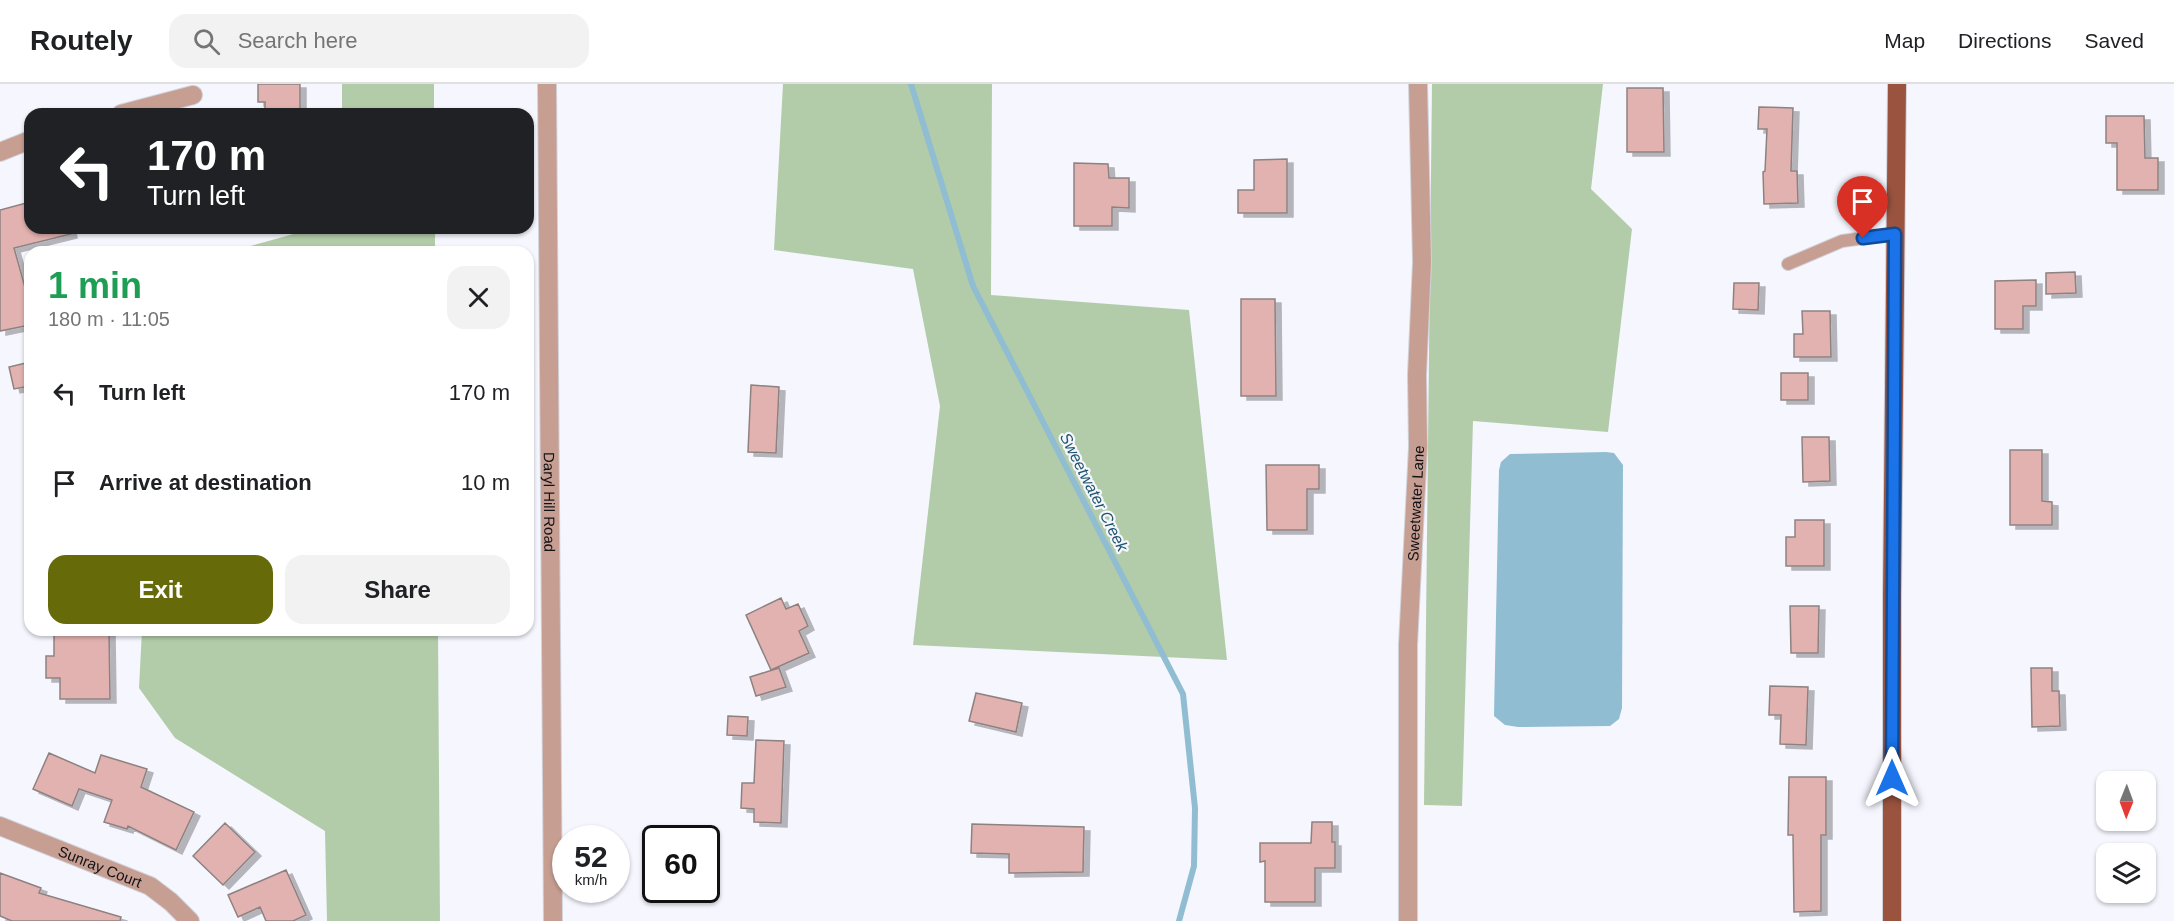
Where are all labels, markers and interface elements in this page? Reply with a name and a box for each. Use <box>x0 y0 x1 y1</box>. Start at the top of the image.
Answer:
search box <box>169 14 589 68</box>
text: Routely <box>30 25 133 56</box>
icon: search <box>190 25 223 58</box>
text: Search here <box>238 28 358 53</box>
text: Map <box>1884 29 1925 52</box>
text: Directions <box>1958 29 2051 52</box>
text: Saved <box>2084 29 2144 52</box>
icon: left <box>48 132 126 210</box>
text: 170 m <box>147 132 266 179</box>
pin <box>1837 176 1888 238</box>
text: Turn left <box>147 181 245 211</box>
icon: arrive <box>1846 185 1879 218</box>
text: 1 min <box>48 265 142 306</box>
button: close <box>447 266 510 329</box>
text: 180 m · 11:05 <box>48 308 170 330</box>
icon: left <box>48 377 81 410</box>
text: Turn left <box>99 380 185 405</box>
text: 170 m <box>449 380 510 405</box>
water label: Sweetwater Creek <box>1057 430 1132 555</box>
street label: Sweetwater Lane <box>1404 445 1427 562</box>
street label: Daryl Hill Road <box>541 452 559 552</box>
icon: arrive <box>48 467 81 500</box>
text: Arrive at destination <box>99 470 312 495</box>
text: 10 m <box>461 470 510 495</box>
button: Exit <box>48 555 273 624</box>
button: Share <box>285 555 510 624</box>
position arrow <box>1860 746 1924 810</box>
north arrow <box>2096 771 2156 831</box>
map controls <box>2096 771 2156 903</box>
speed limit sign: 60 <box>642 825 720 903</box>
text: 52 <box>574 840 608 873</box>
street label: Sunray Court <box>56 842 145 891</box>
button: layers <box>2096 843 2156 903</box>
text: km/h <box>575 871 607 888</box>

